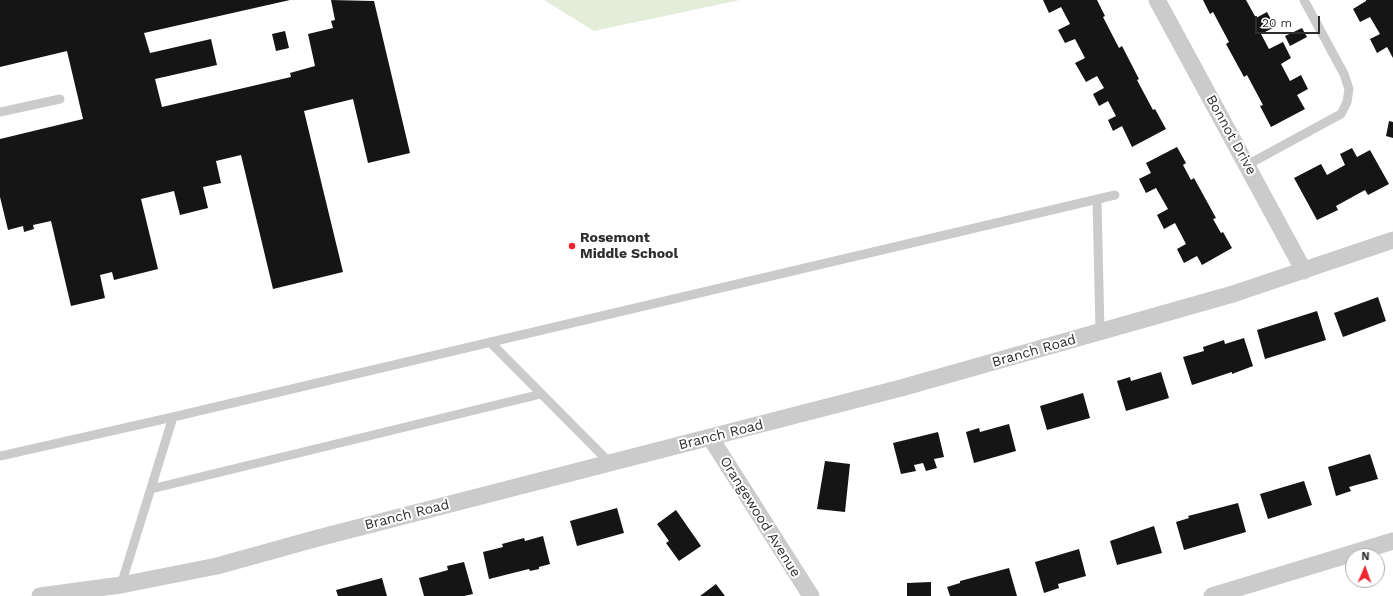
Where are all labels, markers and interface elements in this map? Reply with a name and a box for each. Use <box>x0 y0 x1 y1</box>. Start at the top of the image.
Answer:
scale bar <box>1257 8 1322 34</box>
text: 20 m <box>1262 16 1292 30</box>
street label: Bonnot Drive <box>1202 92 1260 178</box>
place label: Rosemont Middle School <box>580 230 678 262</box>
marker: Rosemont Middle School <box>567 241 577 251</box>
street label: Branch Road <box>990 331 1078 371</box>
street label: Branch Road <box>677 416 765 454</box>
street label: Orangewood Avenue <box>716 454 804 580</box>
street label: Branch Road <box>363 496 451 534</box>
north arrow <box>1345 548 1385 588</box>
text: N <box>1361 550 1370 563</box>

